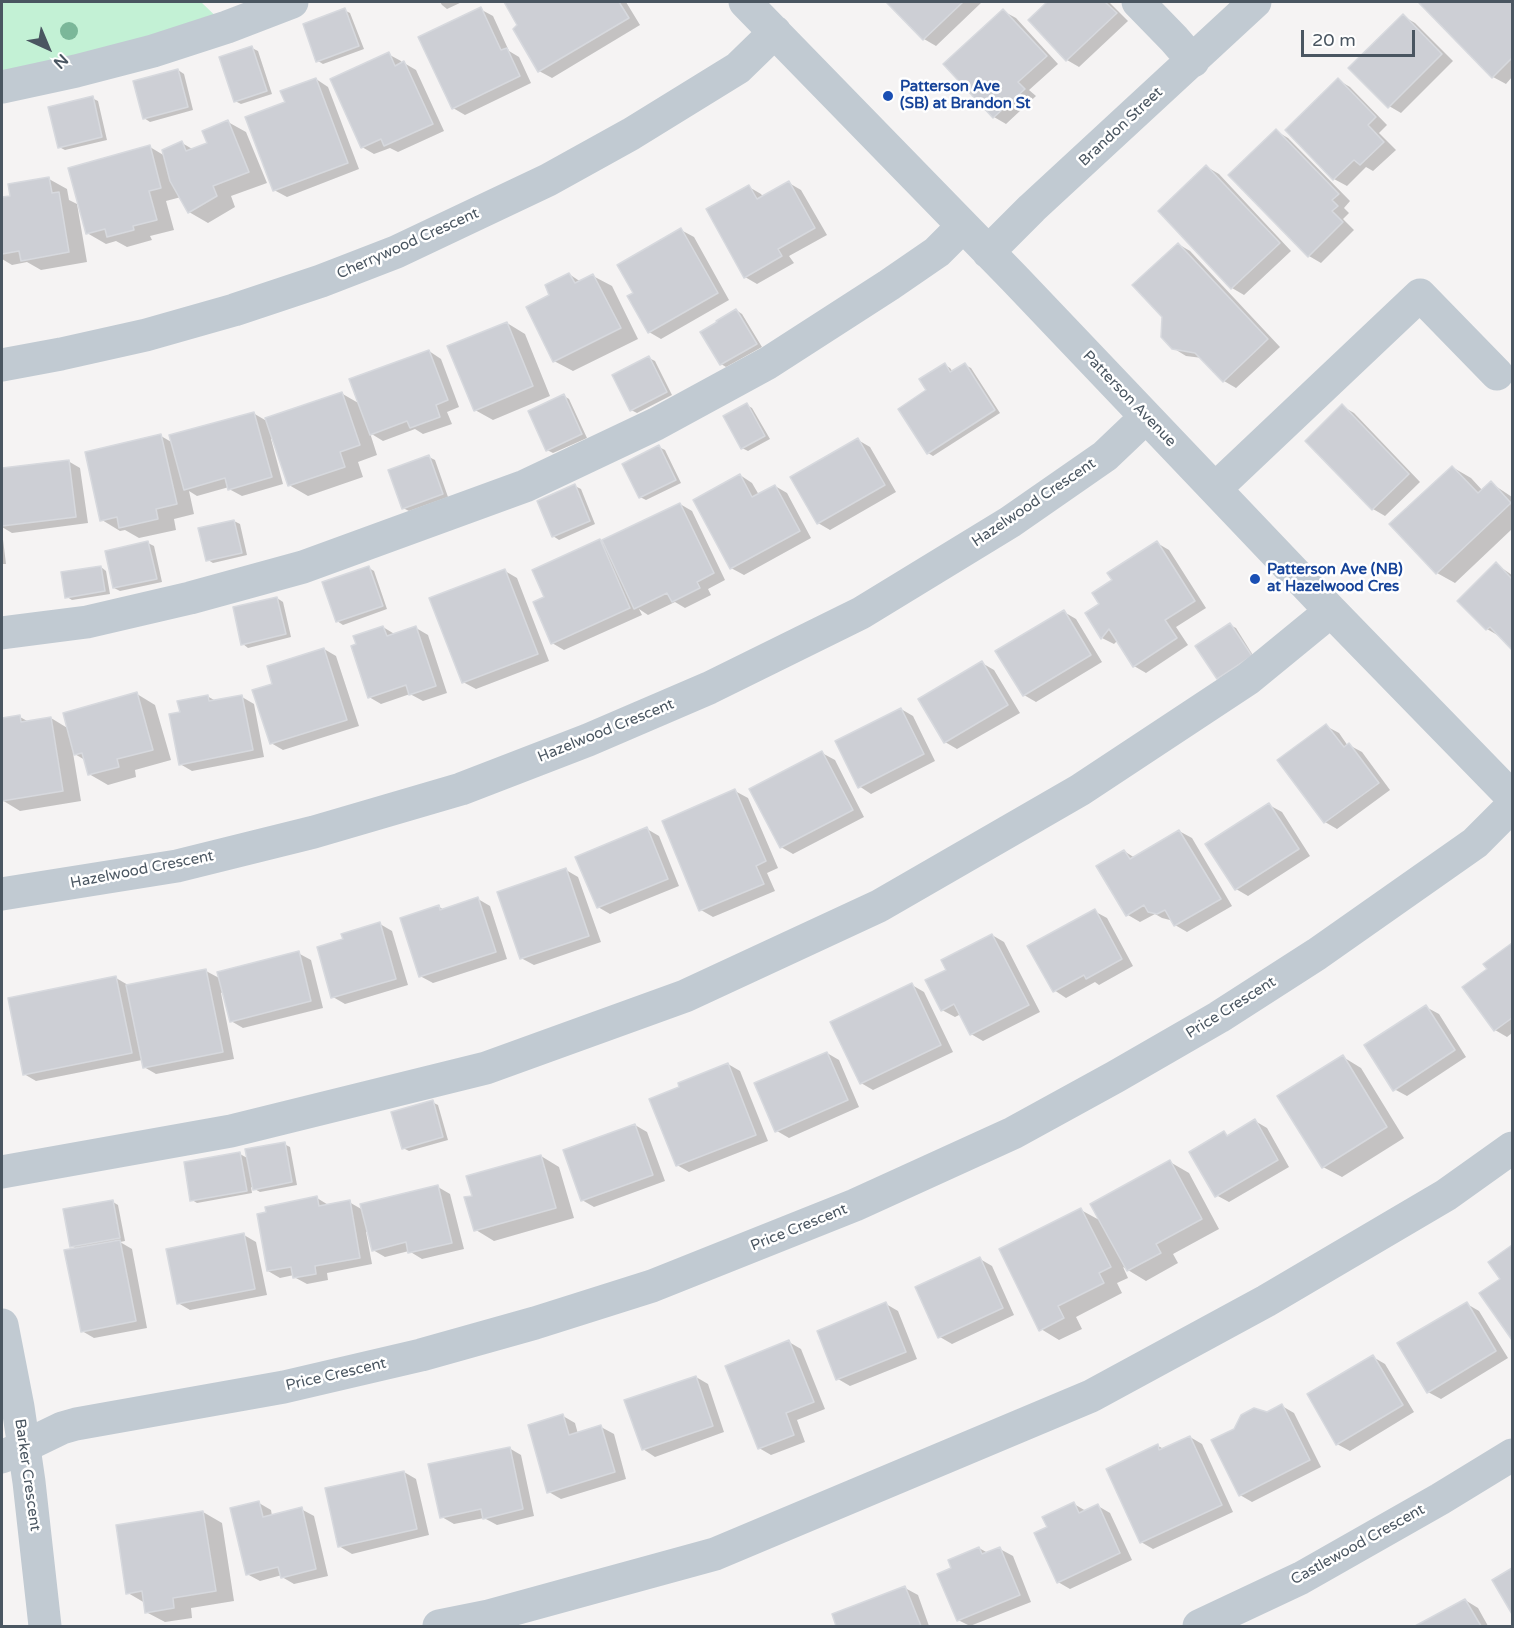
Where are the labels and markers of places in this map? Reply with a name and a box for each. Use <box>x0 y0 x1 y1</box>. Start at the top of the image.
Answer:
place label: Patterson Ave (SB) at Brandon St <box>900 78 1030 113</box>
marker: Patterson Ave (SB) at Brandon St <box>881 89 895 103</box>
place label: Patterson Ave (NB) at Hazelwood Cres <box>1267 561 1403 596</box>
marker: Patterson Ave (NB) at Hazelwood Cres <box>1248 572 1262 586</box>

